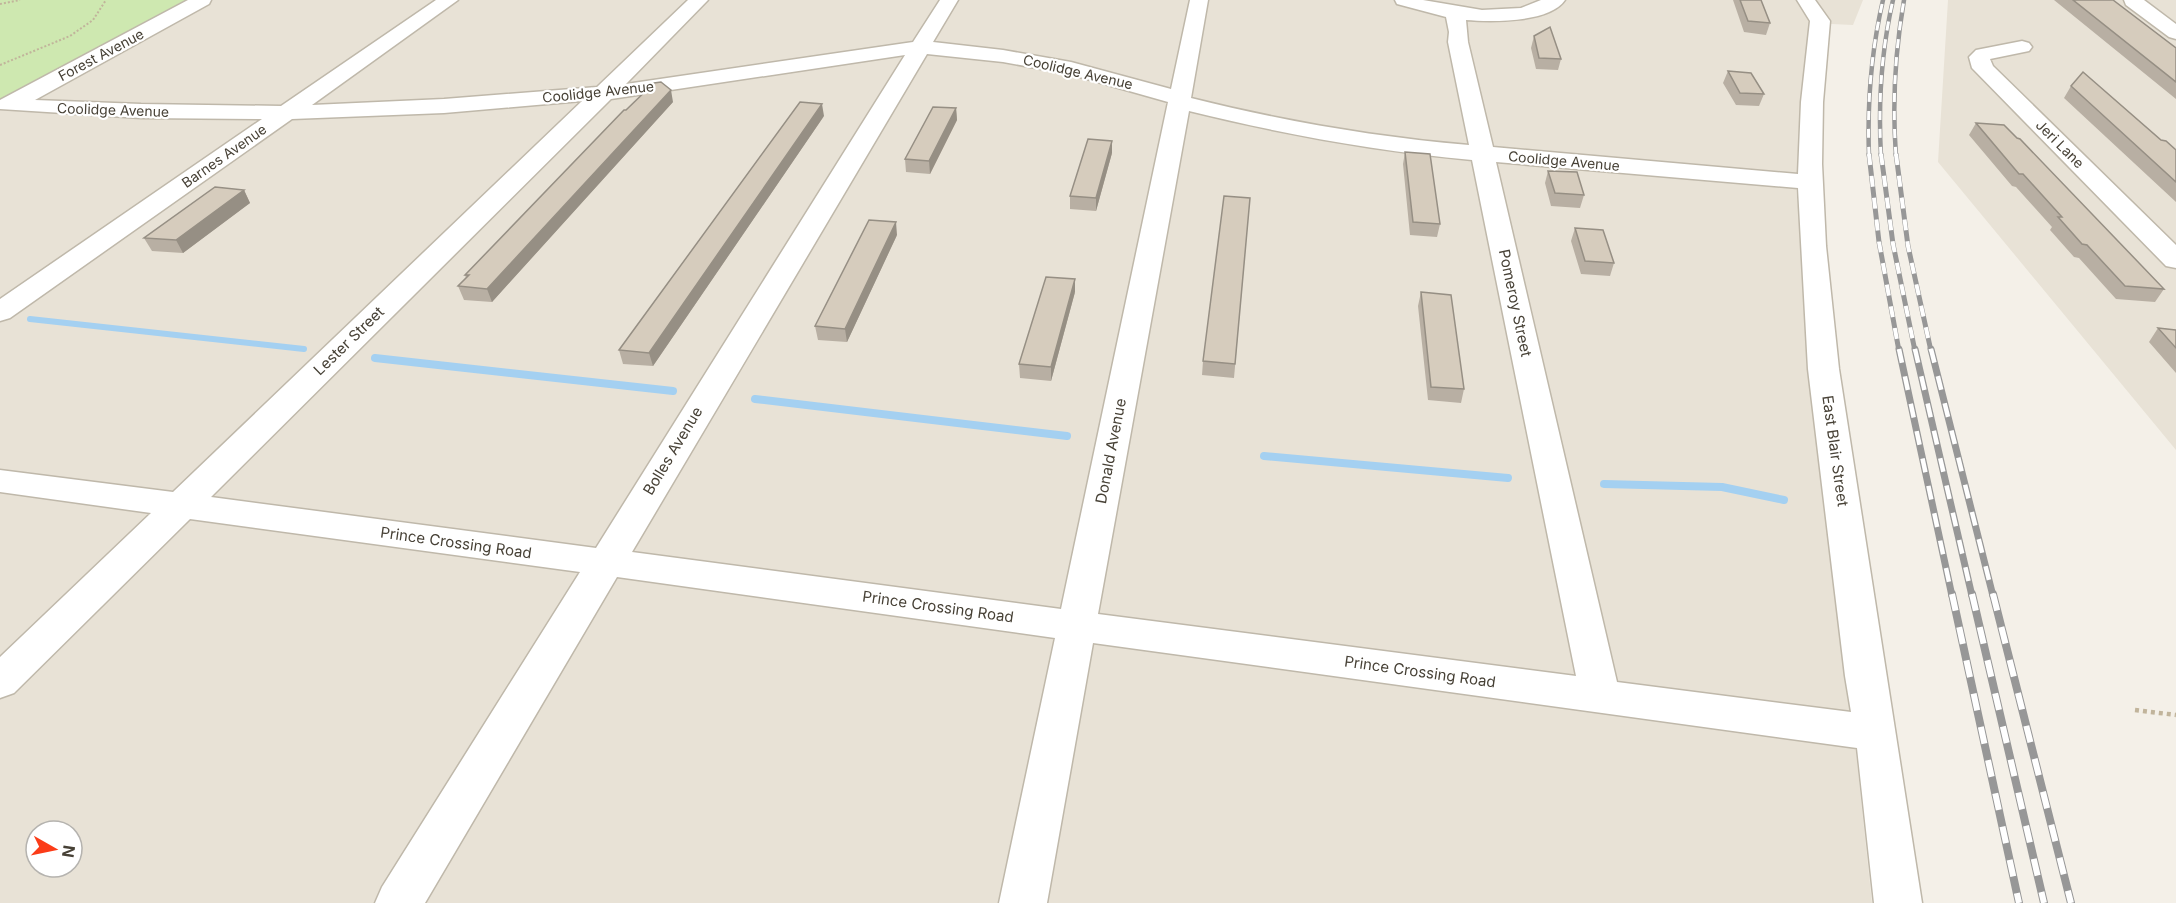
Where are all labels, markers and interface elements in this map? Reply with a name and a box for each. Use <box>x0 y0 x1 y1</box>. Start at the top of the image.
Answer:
street label: Forest Avenue <box>55 25 146 84</box>
street label: Coolidge Avenue <box>1022 51 1135 92</box>
street label: Coolidge Avenue <box>541 77 655 106</box>
street label: Coolidge Avenue <box>57 99 169 120</box>
street label: Jeri Lane <box>2033 116 2088 171</box>
street label: Barnes Avenue <box>178 120 269 191</box>
street label: Coolidge Avenue <box>1507 147 1621 174</box>
street label: Pomeroy Street <box>1495 247 1536 358</box>
street label: Lester Street <box>309 302 388 379</box>
street label: East Blair Street <box>1818 394 1853 508</box>
street label: Donald Avenue <box>1091 397 1130 505</box>
street label: Bolles Avenue <box>639 403 706 498</box>
street label: Prince Crossing Road <box>379 522 533 563</box>
street label: Prince Crossing Road <box>861 586 1015 627</box>
street label: Prince Crossing Road <box>1343 651 1497 692</box>
north arrow <box>24 819 84 879</box>
text: N <box>58 844 80 859</box>

